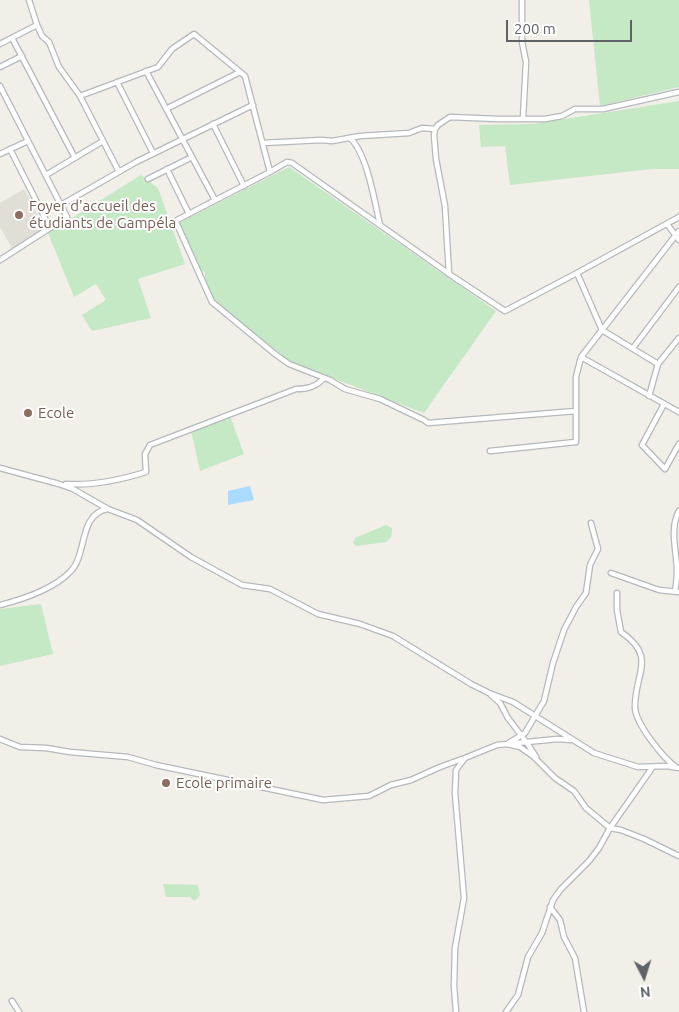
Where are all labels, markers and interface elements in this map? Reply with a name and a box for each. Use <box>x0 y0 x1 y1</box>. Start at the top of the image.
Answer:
scale bar <box>509 10 635 42</box>
text: 200 m <box>514 20 556 37</box>
place label: Foyer d'accueil des étudiants de Gampéla <box>29 197 176 232</box>
marker: Foyer d'accueil des étudiants de Gampéla <box>13 209 25 221</box>
place label: Ecole <box>38 404 74 422</box>
marker: Ecole <box>22 407 34 419</box>
place label: Ecole primaire <box>176 774 272 792</box>
marker: Ecole primaire <box>160 777 172 789</box>
north arrow <box>619 952 669 1002</box>
text: N <box>639 984 651 1000</box>

